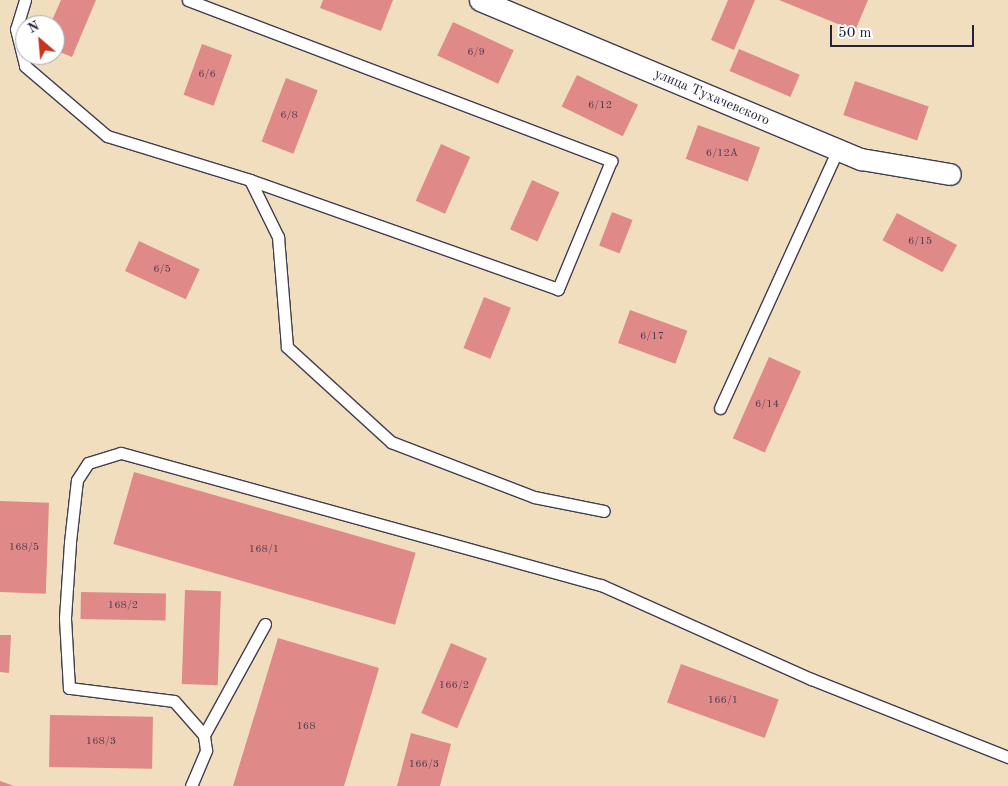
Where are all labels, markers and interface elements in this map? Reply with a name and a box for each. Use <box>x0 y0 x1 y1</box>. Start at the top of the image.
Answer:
north arrow <box>15 15 65 65</box>
scale bar <box>833 15 977 47</box>
text: N <box>26 19 42 36</box>
text: 50 m <box>838 26 872 41</box>
house number: 6/9 <box>467 46 485 60</box>
street label: улица Тухачевского <box>652 65 772 129</box>
house number: 6/6 <box>198 68 216 82</box>
house number: 6/12 <box>588 99 612 113</box>
house number: 6/8 <box>280 109 298 123</box>
house number: 6/12А <box>706 147 738 161</box>
house number: 6/15 <box>908 235 932 249</box>
house number: 6/5 <box>153 263 171 277</box>
house number: 6/17 <box>640 330 664 344</box>
house number: 6/14 <box>755 398 779 412</box>
house number: 168/5 <box>9 541 39 555</box>
house number: 168/1 <box>249 543 279 557</box>
house number: 168/2 <box>108 599 138 613</box>
house number: 166/2 <box>439 679 469 693</box>
house number: 166/1 <box>708 694 738 708</box>
house number: 168 <box>296 720 316 734</box>
house number: 168/3 <box>86 735 116 749</box>
house number: 166/3 <box>409 758 439 772</box>

